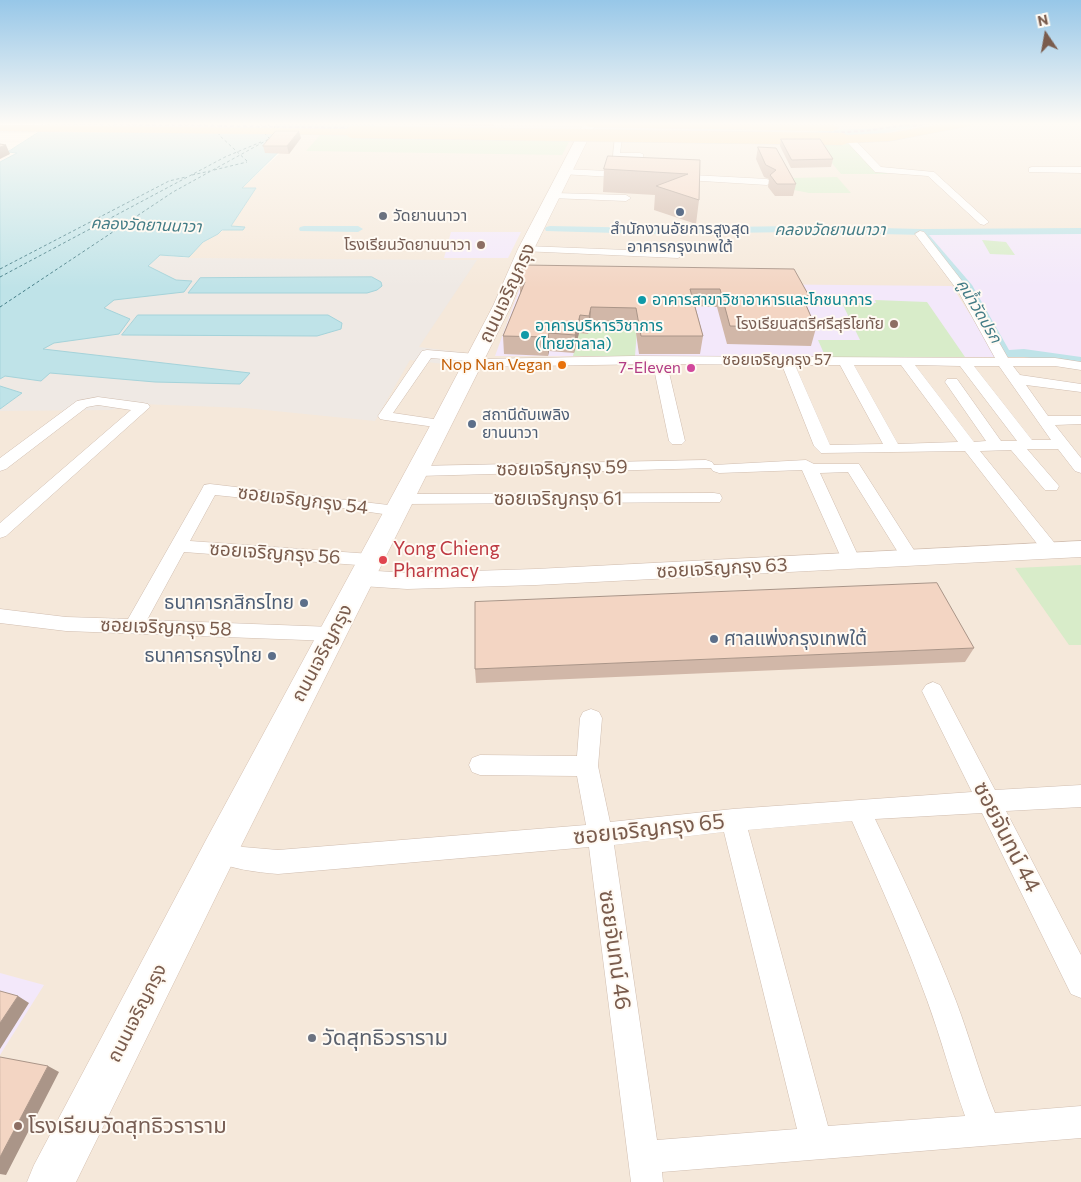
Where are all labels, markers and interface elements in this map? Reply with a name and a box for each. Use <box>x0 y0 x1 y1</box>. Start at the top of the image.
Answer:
north arrow <box>1021 10 1071 60</box>
text: N <box>1036 10 1050 29</box>
place label: วัดยานนาวา <box>393 206 467 226</box>
marker: สำนักงานอัยการสูงสุด อาคารกรุงเทพใต้ <box>674 206 686 218</box>
marker: วัดยานนาวา <box>377 210 389 222</box>
water label: คลองวัดยานนาวา <box>90 213 202 237</box>
place label: สำนักงานอัยการสูงสุด อาคารกรุงเทพใต้ <box>610 219 750 257</box>
water label: คลองวัดยานนาวา <box>775 220 885 240</box>
place label: โรงเรียนวัดยานนาวา <box>344 235 471 255</box>
marker: โรงเรียนวัดยานนาวา <box>475 239 487 251</box>
street label: ถนนเจริญกรุง <box>474 240 540 346</box>
water label: คูน้ำวัดปรก <box>953 276 1005 346</box>
place label: อาคารสาขาวิชาอาหารและโภชนาการ <box>652 290 872 310</box>
marker: อาคารสาขาวิชาอาหารและโภชนาการ <box>636 294 648 306</box>
place label: โรงเรียนสตรีศรีสุริโยทัย <box>736 314 884 334</box>
place label: อาคารบริหารวิชาการ (ไทยฮาลาล) <box>535 316 663 354</box>
marker: โรงเรียนสตรีศรีสุริโยทัย <box>888 318 900 330</box>
marker: อาคารบริหารวิชาการ (ไทยฮาลาล) <box>519 329 531 341</box>
street label: ซอยเจริญกรุง 57 <box>722 350 832 370</box>
place label: Nop Nan Vegan <box>441 355 552 375</box>
place label: 7-Eleven <box>618 358 681 378</box>
marker: Nop Nan Vegan <box>556 359 568 371</box>
marker: 7-Eleven <box>685 362 697 374</box>
place label: สถานีดับเพลิง ยานนาวา <box>482 405 570 443</box>
marker: สถานีดับเพลิง ยานนาวา <box>466 418 478 430</box>
street label: ซอยเจริญกรุง 59 <box>496 455 628 481</box>
street label: ซอยเจริญกรุง 54 <box>236 481 370 519</box>
street label: ซอยเจริญกรุง 61 <box>494 488 622 510</box>
street label: ซอยเจริญกรุง 56 <box>209 537 341 569</box>
place label: Yong Chieng Pharmacy <box>393 538 500 582</box>
street label: ซอยเจริญกรุง 63 <box>656 553 788 583</box>
marker: Yong Chieng Pharmacy <box>377 554 389 566</box>
place label: ธนาคารกสิกรไทย <box>164 592 294 614</box>
marker: ธนาคารกสิกรไทย <box>298 597 310 609</box>
street label: ถนนเจริญกรุง <box>287 600 357 706</box>
street label: ซอยเจริญกรุง 58 <box>100 613 232 641</box>
place label: ศาลแพ่งกรุงเทพใต้ <box>724 628 867 650</box>
marker: ศาลแพ่งกรุงเทพใต้ <box>708 633 720 645</box>
place label: ธนาคารกรุงไทย <box>144 645 262 667</box>
marker: ธนาคารกรุงไทย <box>266 650 278 662</box>
street label: ซอยจันทน์ 44 <box>968 777 1046 897</box>
street label: ซอยเจริญกรุง 65 <box>572 808 726 850</box>
street label: ซอยจันทน์ 46 <box>594 888 636 1012</box>
street label: ถนนเจริญกรุง <box>102 960 172 1066</box>
place label: วัดสุทธิวราราม <box>322 1025 448 1051</box>
marker: วัดสุทธิวราราม <box>306 1032 318 1044</box>
place label: โรงเรียนวัดสุทธิวราราม <box>28 1113 227 1139</box>
marker: โรงเรียนวัดสุทธิวราราม <box>12 1120 24 1132</box>

